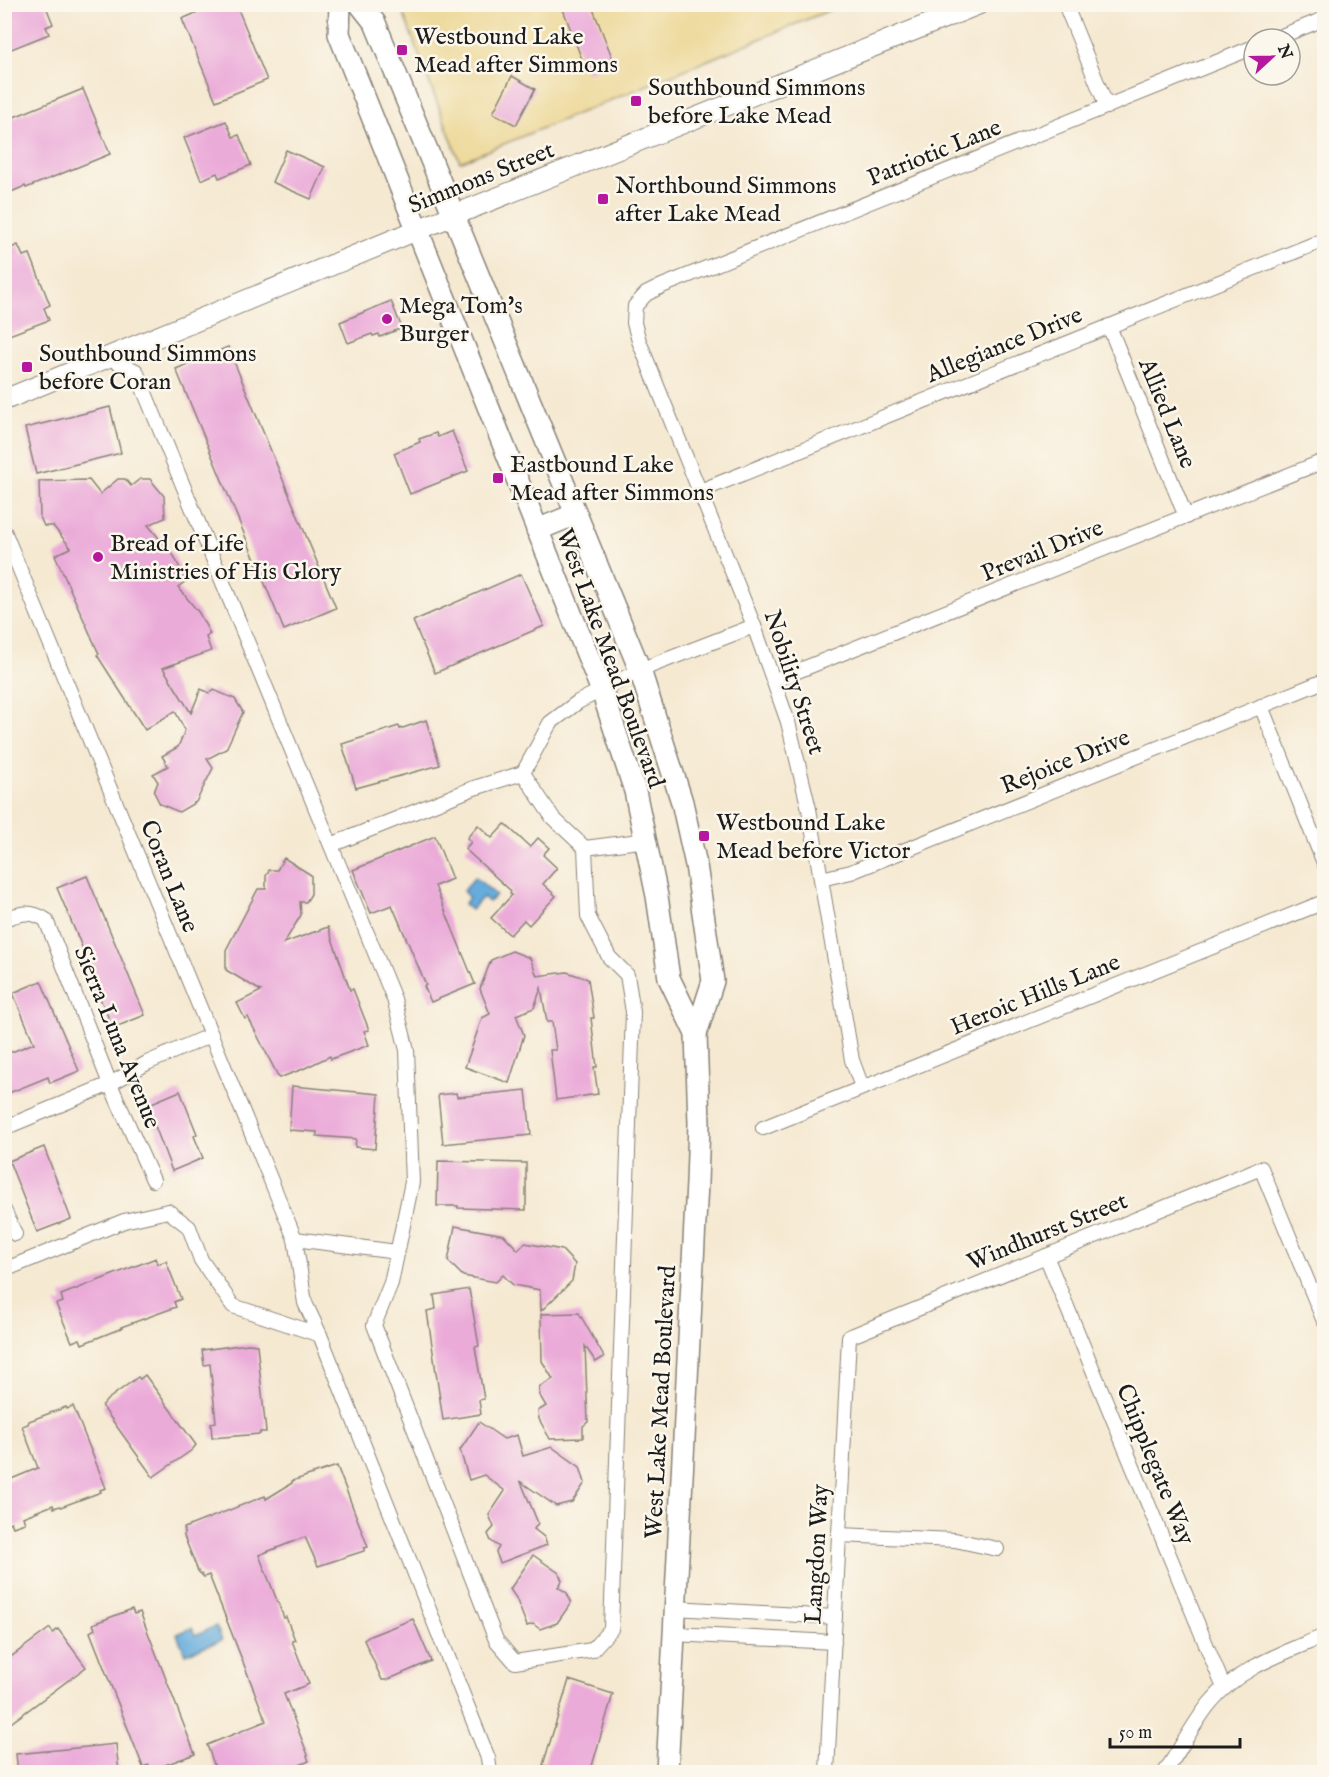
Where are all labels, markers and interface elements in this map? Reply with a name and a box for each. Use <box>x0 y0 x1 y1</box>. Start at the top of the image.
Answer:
place label: Westbound Lake Mead after Simmons <box>414 22 618 81</box>
north arrow <box>1242 27 1302 87</box>
text: N <box>1272 41 1296 62</box>
marker: Westbound Lake Mead after Simmons <box>395 43 409 57</box>
place label: Southbound Simmons before Lake Mead <box>648 73 865 132</box>
marker: Southbound Simmons before Lake Mead <box>629 94 643 108</box>
street label: Patriotic Lane <box>863 112 1006 194</box>
street label: Simmons Street <box>404 135 559 222</box>
place label: Northbound Simmons after Lake Mead <box>615 171 837 230</box>
marker: Northbound Simmons after Lake Mead <box>596 192 610 206</box>
place label: Mega Tom's Burger <box>399 291 523 350</box>
street label: Allegiance Drive <box>921 300 1087 391</box>
marker: Mega Tom's Burger <box>380 312 394 326</box>
place label: Southbound Simmons before Coran <box>39 339 256 398</box>
street label: Allied Lane <box>1130 353 1203 473</box>
marker: Southbound Simmons before Coran <box>20 360 34 374</box>
place label: Eastbound Lake Mead after Simmons <box>510 450 714 509</box>
marker: Eastbound Lake Mead after Simmons <box>491 471 505 485</box>
street label: Prevail Drive <box>977 513 1108 590</box>
street label: West Lake Mead Boulevard <box>548 524 671 793</box>
place label: Bread of Life Ministries of His Glory <box>110 529 341 588</box>
marker: Bread of Life Ministries of His Glory <box>91 550 105 564</box>
street label: Nobility Street <box>756 606 831 759</box>
street label: Rejoice Drive <box>996 722 1135 802</box>
place label: Westbound Lake Mead before Victor <box>716 808 910 867</box>
street label: Coran Lane <box>132 816 205 937</box>
marker: Westbound Lake Mead before Victor <box>697 829 711 843</box>
street label: Sierra Luna Avenue <box>66 942 167 1133</box>
street label: Heroic Hills Lane <box>946 947 1125 1043</box>
street label: Windhurst Street <box>963 1186 1132 1279</box>
street label: West Lake Mead Boulevard <box>639 1264 684 1540</box>
street label: Chipplegate Way <box>1108 1380 1201 1550</box>
street label: Langdon Way <box>798 1483 837 1625</box>
scale bar <box>1110 1711 1240 1749</box>
text: 50 m <box>1119 1722 1152 1745</box>

